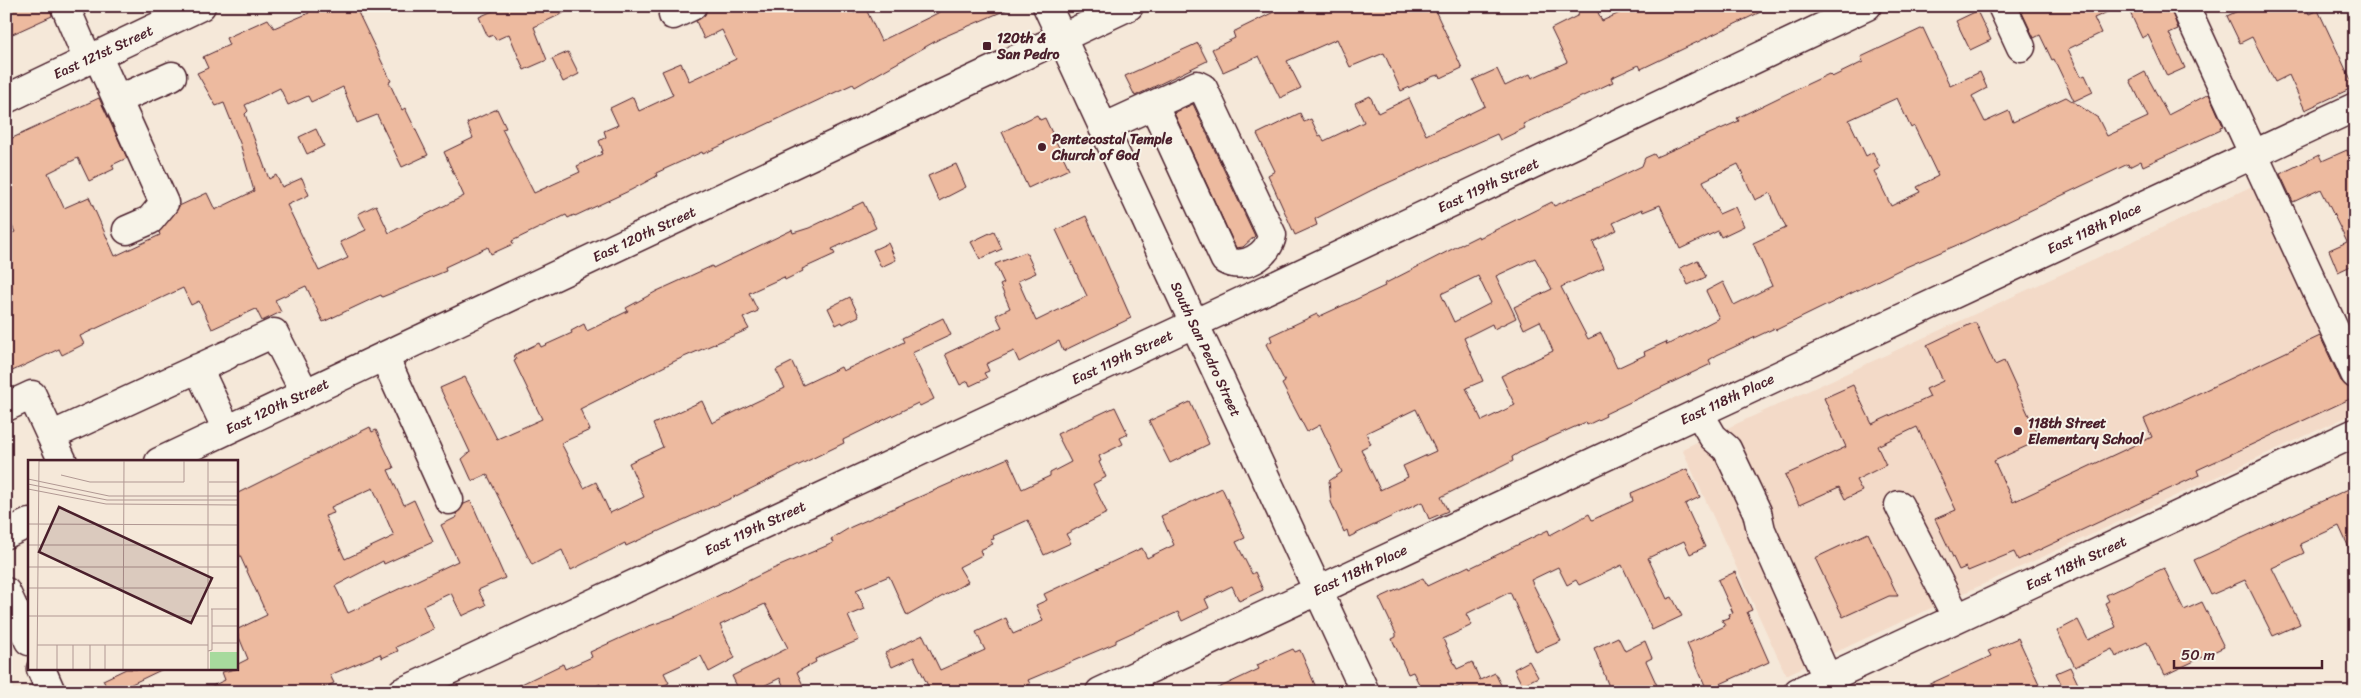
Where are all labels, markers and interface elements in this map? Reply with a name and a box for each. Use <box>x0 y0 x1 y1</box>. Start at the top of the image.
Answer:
street label: East 121st Street <box>49 18 157 87</box>
place label: 120th & San Pedro <box>996 26 1060 67</box>
marker: 120th & San Pedro <box>981 40 993 52</box>
place label: Pentecostal Temple Church of God <box>1051 127 1173 168</box>
marker: Pentecostal Temple Church of God <box>1036 141 1048 153</box>
street label: East 119th Street <box>1433 151 1543 220</box>
street label: East 118th Place <box>2043 196 2146 261</box>
street label: East 120th Street <box>588 200 700 269</box>
street label: South San Pedro Street <box>1163 277 1248 421</box>
street label: East 119th Street <box>1067 323 1177 392</box>
street label: East 118th Place <box>1676 367 1779 432</box>
street label: East 120th Street <box>221 372 333 441</box>
place label: 118th Street Elementary School <box>2028 411 2145 452</box>
marker: 118th Street Elementary School <box>2012 425 2024 437</box>
inset map <box>28 460 238 670</box>
street label: East 119th Street <box>700 494 810 563</box>
street label: East 118th Street <box>2021 529 2131 598</box>
street label: East 118th Place <box>1309 538 1412 603</box>
scale bar <box>2174 638 2321 670</box>
text: 50 m <box>2181 642 2216 668</box>

